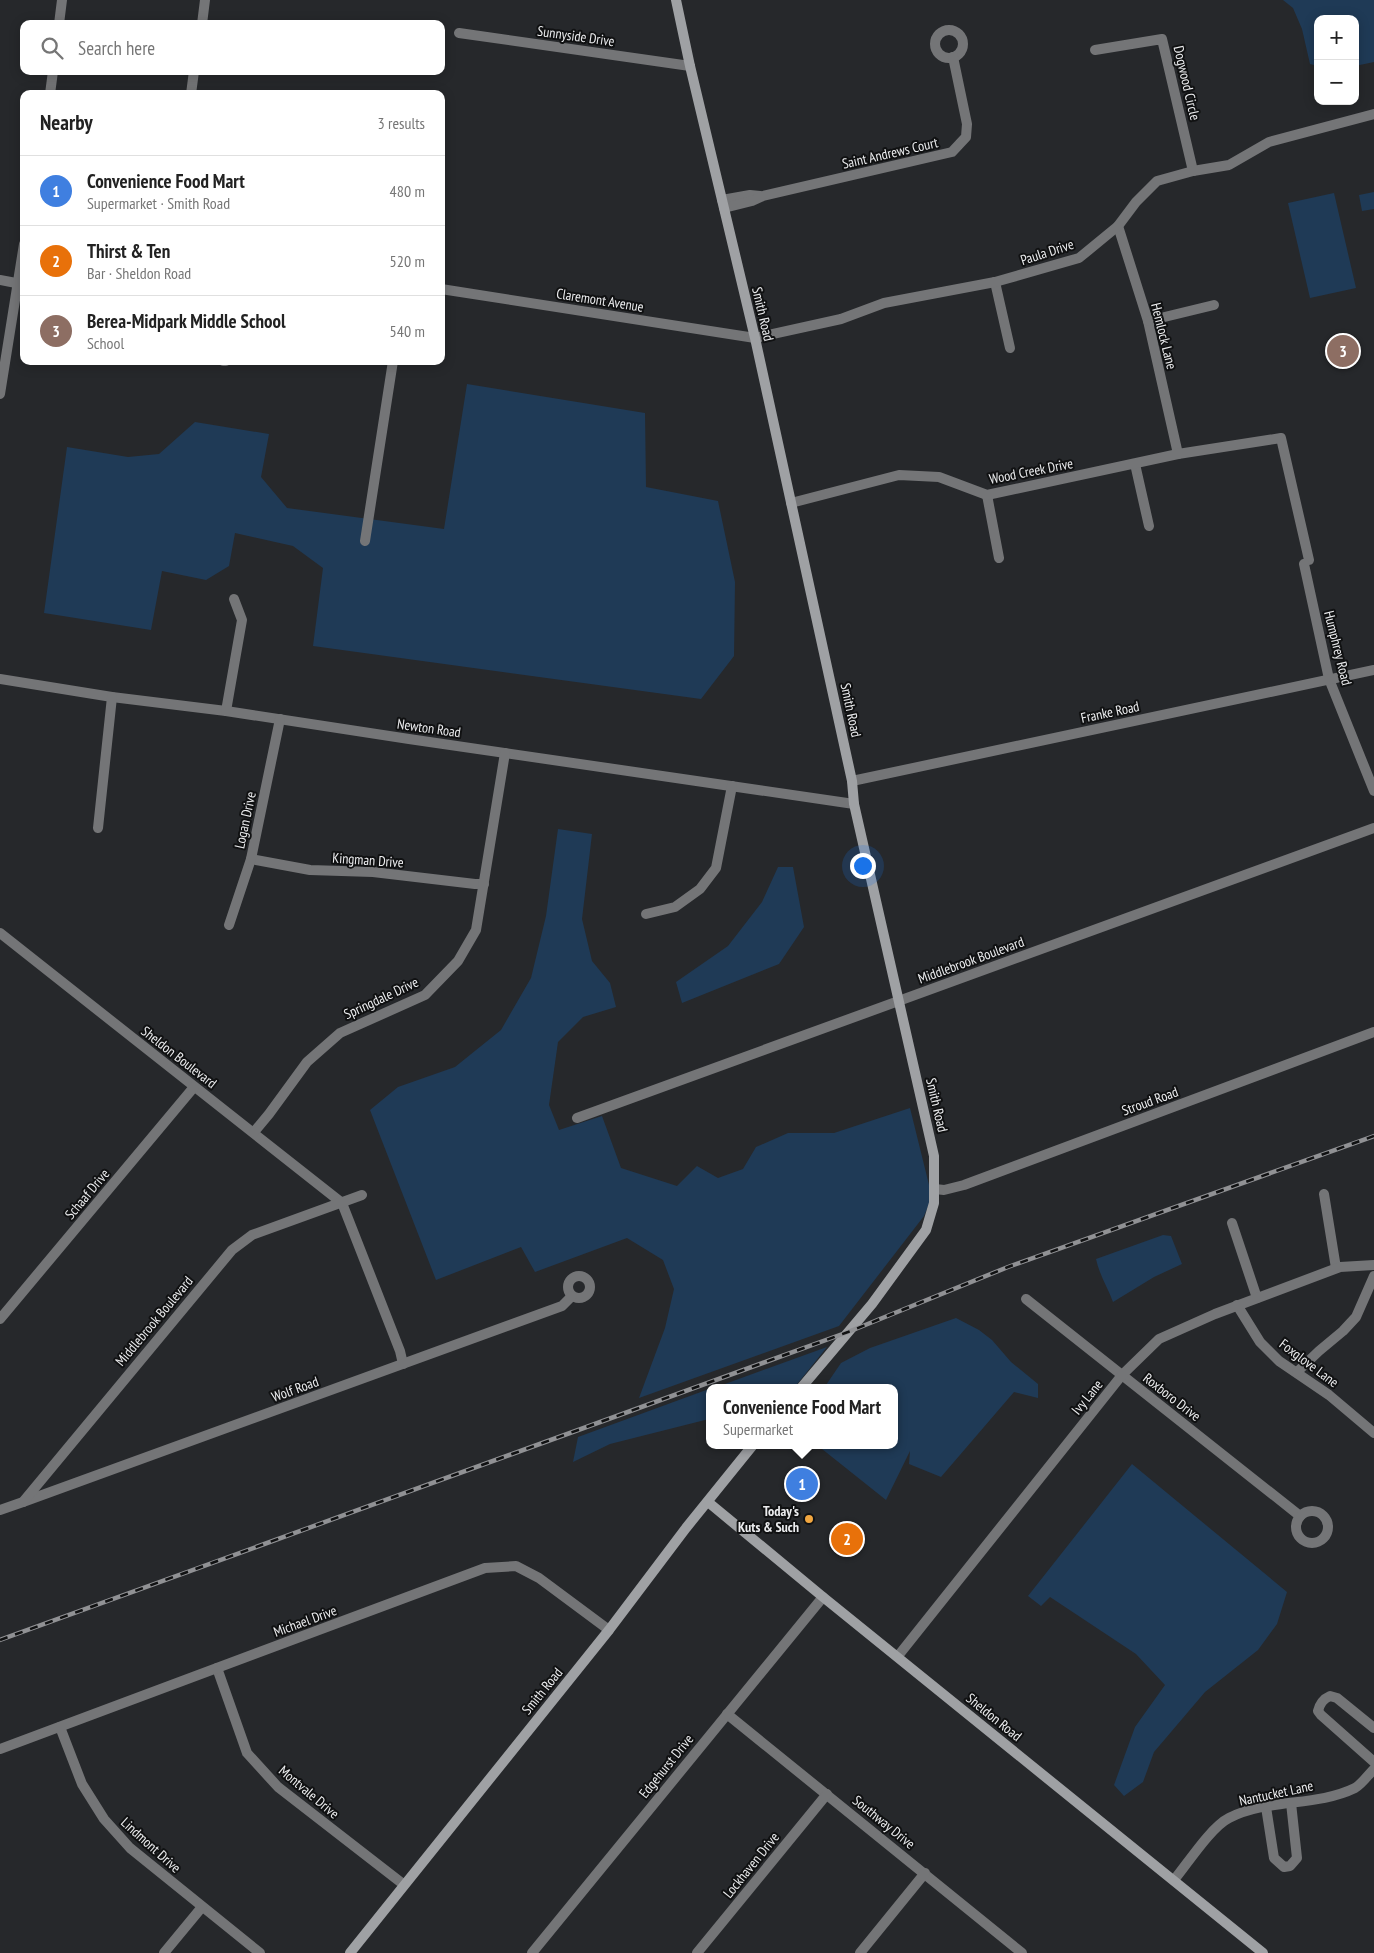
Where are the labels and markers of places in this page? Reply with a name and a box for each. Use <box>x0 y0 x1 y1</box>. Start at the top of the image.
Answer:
pin: 3 <box>1327 332 1359 370</box>
pin: 1 <box>786 1465 818 1503</box>
place label: Today's Kuts & Such <box>738 1502 799 1536</box>
marker: Today's Kuts & Such <box>803 1513 815 1525</box>
pin: 2 <box>831 1520 863 1558</box>

